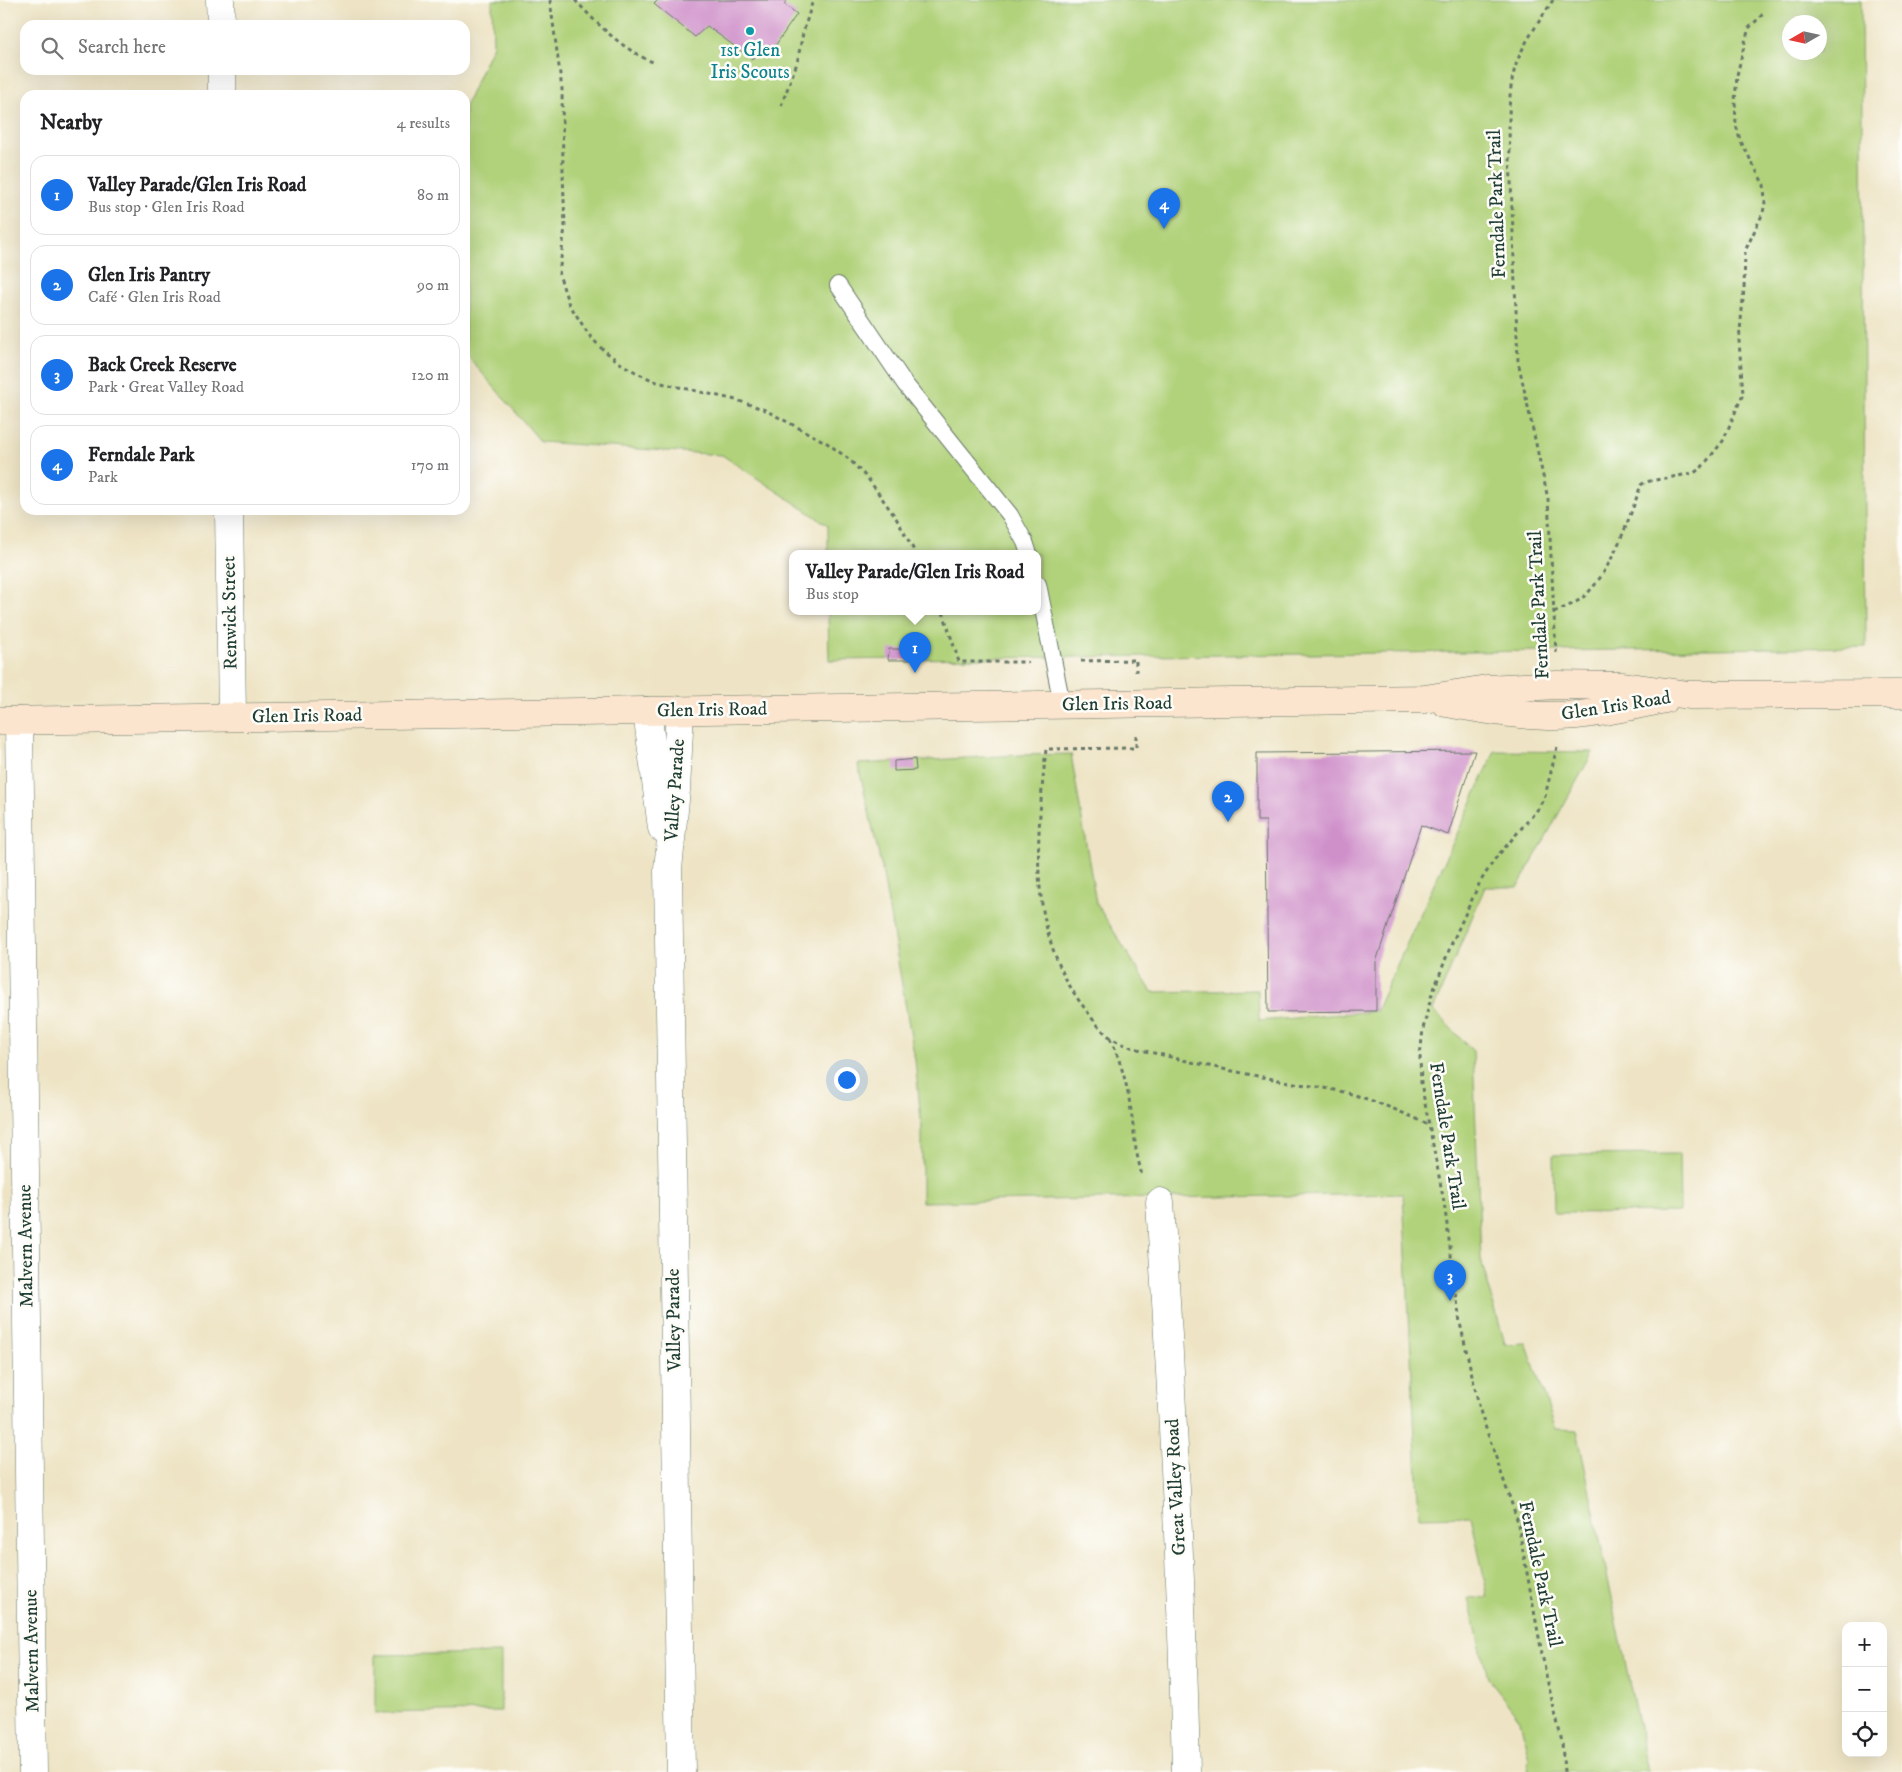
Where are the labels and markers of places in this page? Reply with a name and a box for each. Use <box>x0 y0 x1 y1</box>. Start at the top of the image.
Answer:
marker: 1st Glen Iris Scouts <box>744 25 756 37</box>
place label: 1st Glen Iris Scouts <box>710 39 790 84</box>
pin: 4 <box>1148 188 1180 229</box>
pin: 1 <box>899 632 931 673</box>
pin: 2 <box>1212 781 1244 822</box>
pin: 3 <box>1434 1260 1466 1301</box>

